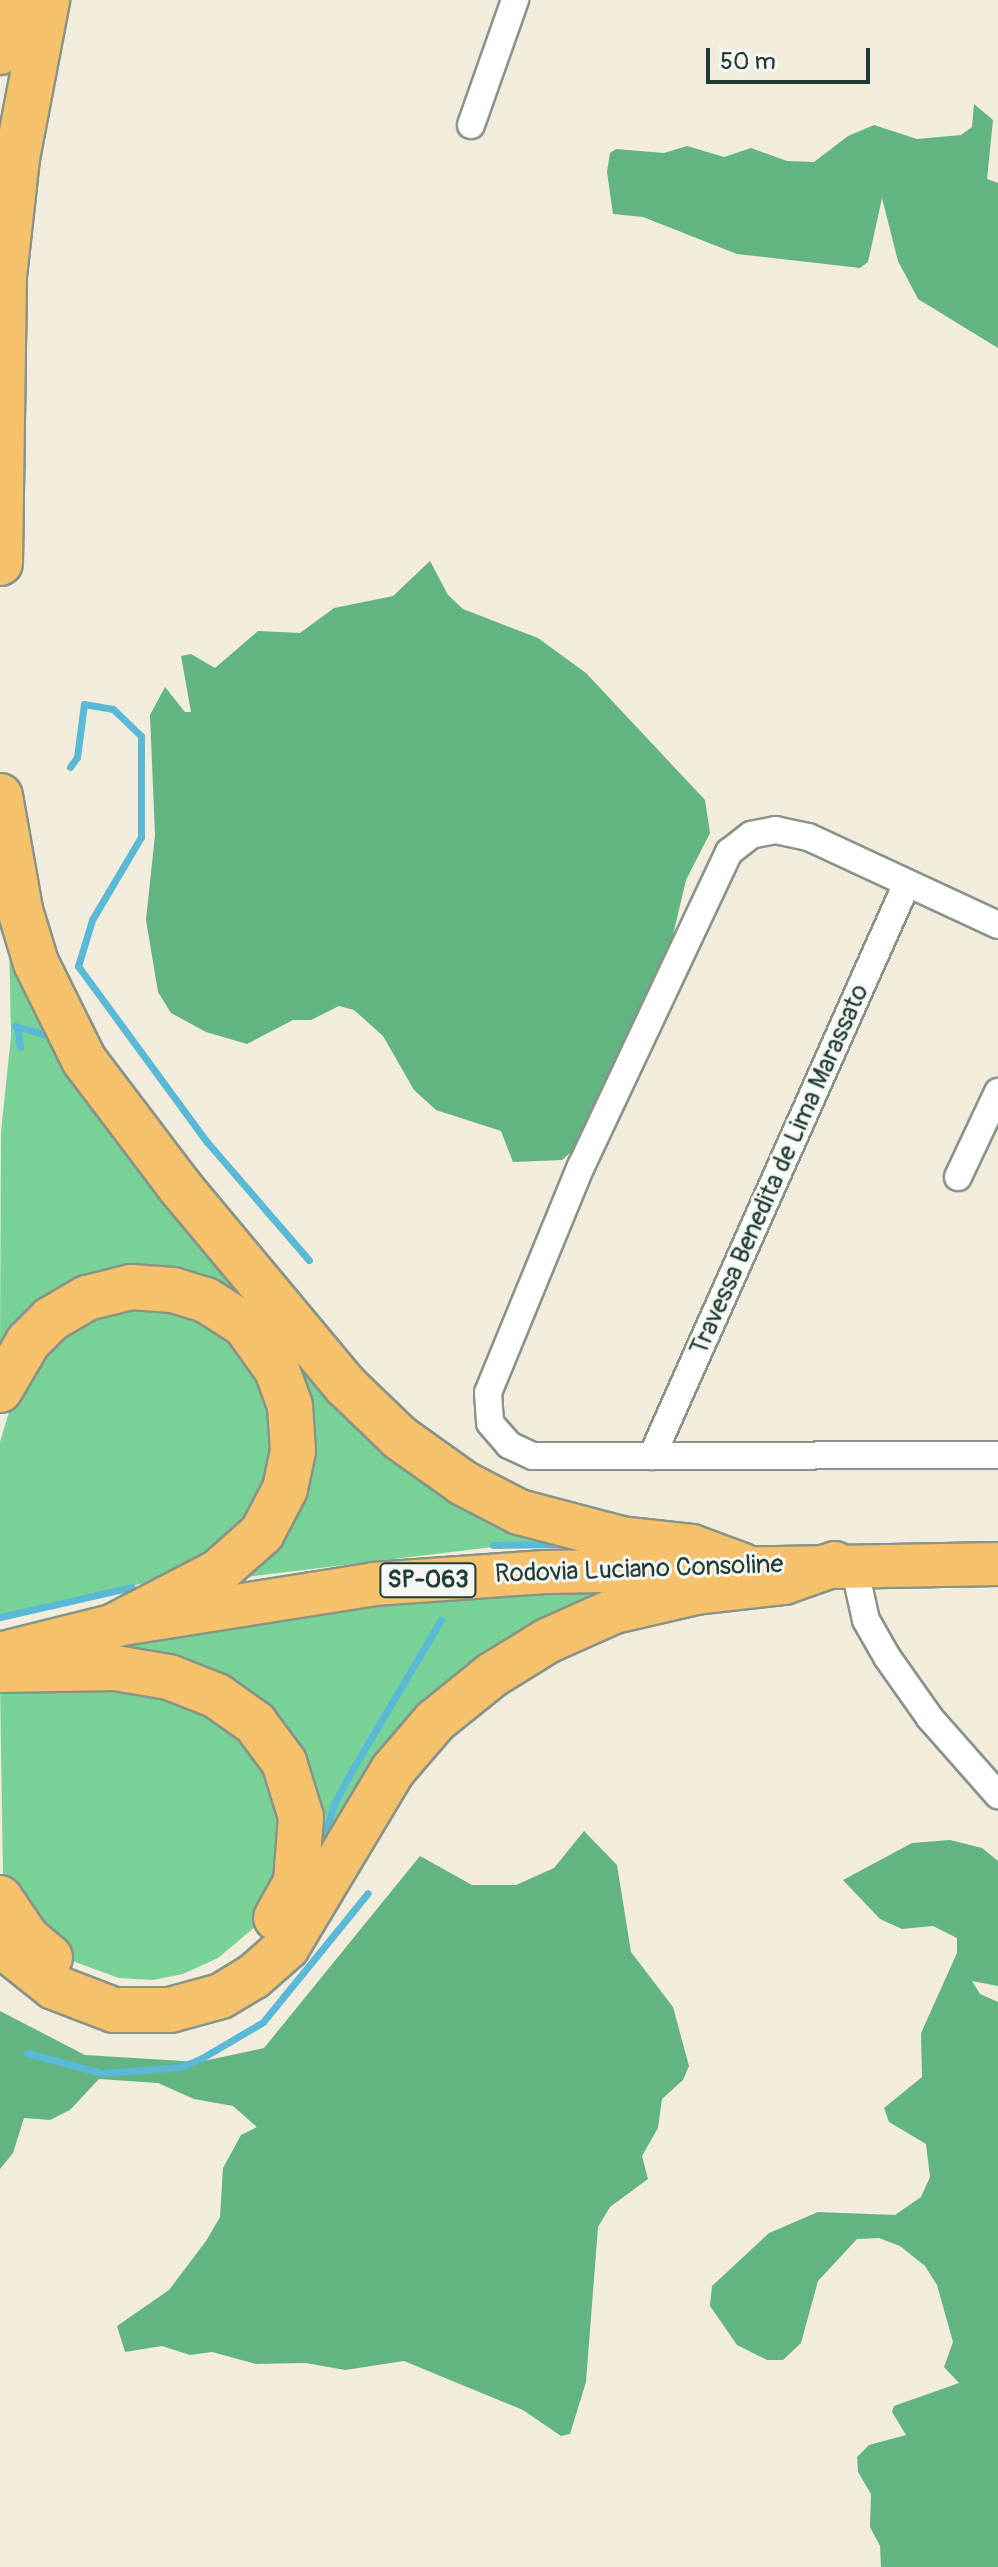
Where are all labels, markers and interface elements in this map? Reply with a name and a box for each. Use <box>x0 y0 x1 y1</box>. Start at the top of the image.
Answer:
scale bar <box>710 32 874 82</box>
text: 50 m <box>720 47 776 76</box>
street label: Travessa Benedita de Lima Marassato <box>684 980 876 1360</box>
street label: Rodovia Luciano Consoline <box>494 1549 784 1591</box>
road number: SP-063 <box>378 1560 478 1600</box>

